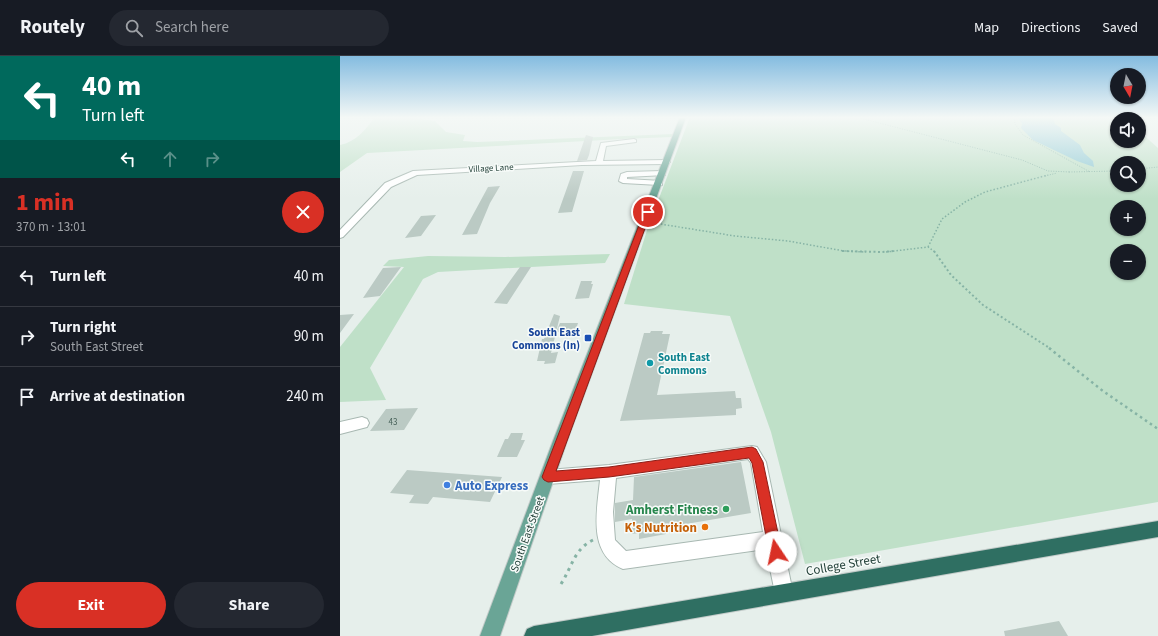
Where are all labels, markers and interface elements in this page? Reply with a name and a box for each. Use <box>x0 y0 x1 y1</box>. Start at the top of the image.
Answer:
search box <box>109 10 389 46</box>
text: Routely <box>20 14 85 41</box>
icon: search <box>123 17 145 39</box>
text: Search here <box>155 17 229 38</box>
text: Map <box>974 18 999 38</box>
text: Directions <box>1021 18 1080 38</box>
text: Saved <box>1102 18 1138 38</box>
text: 40 m <box>82 66 141 106</box>
north arrow <box>1110 68 1146 104</box>
map controls <box>1110 68 1146 280</box>
icon: left <box>16 72 68 124</box>
text: Turn left <box>82 103 144 128</box>
button: sound <box>1110 112 1146 148</box>
icon: left <box>117 148 139 170</box>
icon: ahead <box>159 148 181 170</box>
icon: right <box>201 148 223 170</box>
button: search <box>1110 156 1146 192</box>
street label: Village Lane <box>468 161 514 176</box>
text: 1 min <box>16 185 74 220</box>
button: close <box>282 191 324 233</box>
pin <box>631 195 665 229</box>
button: + <box>1110 200 1146 236</box>
icon: arrive <box>637 201 659 223</box>
text: 370 m · 13:01 <box>16 218 86 236</box>
button: − <box>1110 244 1146 280</box>
icon: left <box>16 266 38 288</box>
text: Turn left <box>50 266 106 287</box>
text: 40 m <box>294 266 324 287</box>
text: Turn right <box>50 317 116 338</box>
place label: South East Commons (In) <box>512 325 581 353</box>
icon: right <box>16 326 38 348</box>
text: 90 m <box>294 326 324 347</box>
marker: South East Commons (In) <box>583 333 593 343</box>
text: South East Street <box>50 338 143 356</box>
place label: South East Commons <box>658 350 711 378</box>
marker: South East Commons <box>645 358 655 368</box>
icon: arrive <box>16 386 38 408</box>
text: Arrive at destination <box>50 386 185 407</box>
text: 240 m <box>286 386 324 407</box>
house number: 43 <box>389 416 398 429</box>
place label: Auto Express <box>454 477 529 495</box>
marker: Auto Express <box>442 480 452 490</box>
street label: South East Street <box>507 494 548 574</box>
place label: Amherst Fitness <box>625 501 718 519</box>
marker: Amherst Fitness <box>721 504 731 514</box>
place label: K's Nutrition <box>624 519 697 537</box>
marker: K's Nutrition <box>700 522 710 532</box>
position arrow <box>755 531 797 573</box>
street label: College Street <box>804 549 882 580</box>
button: Exit <box>16 582 166 628</box>
button: Share <box>174 582 324 628</box>

